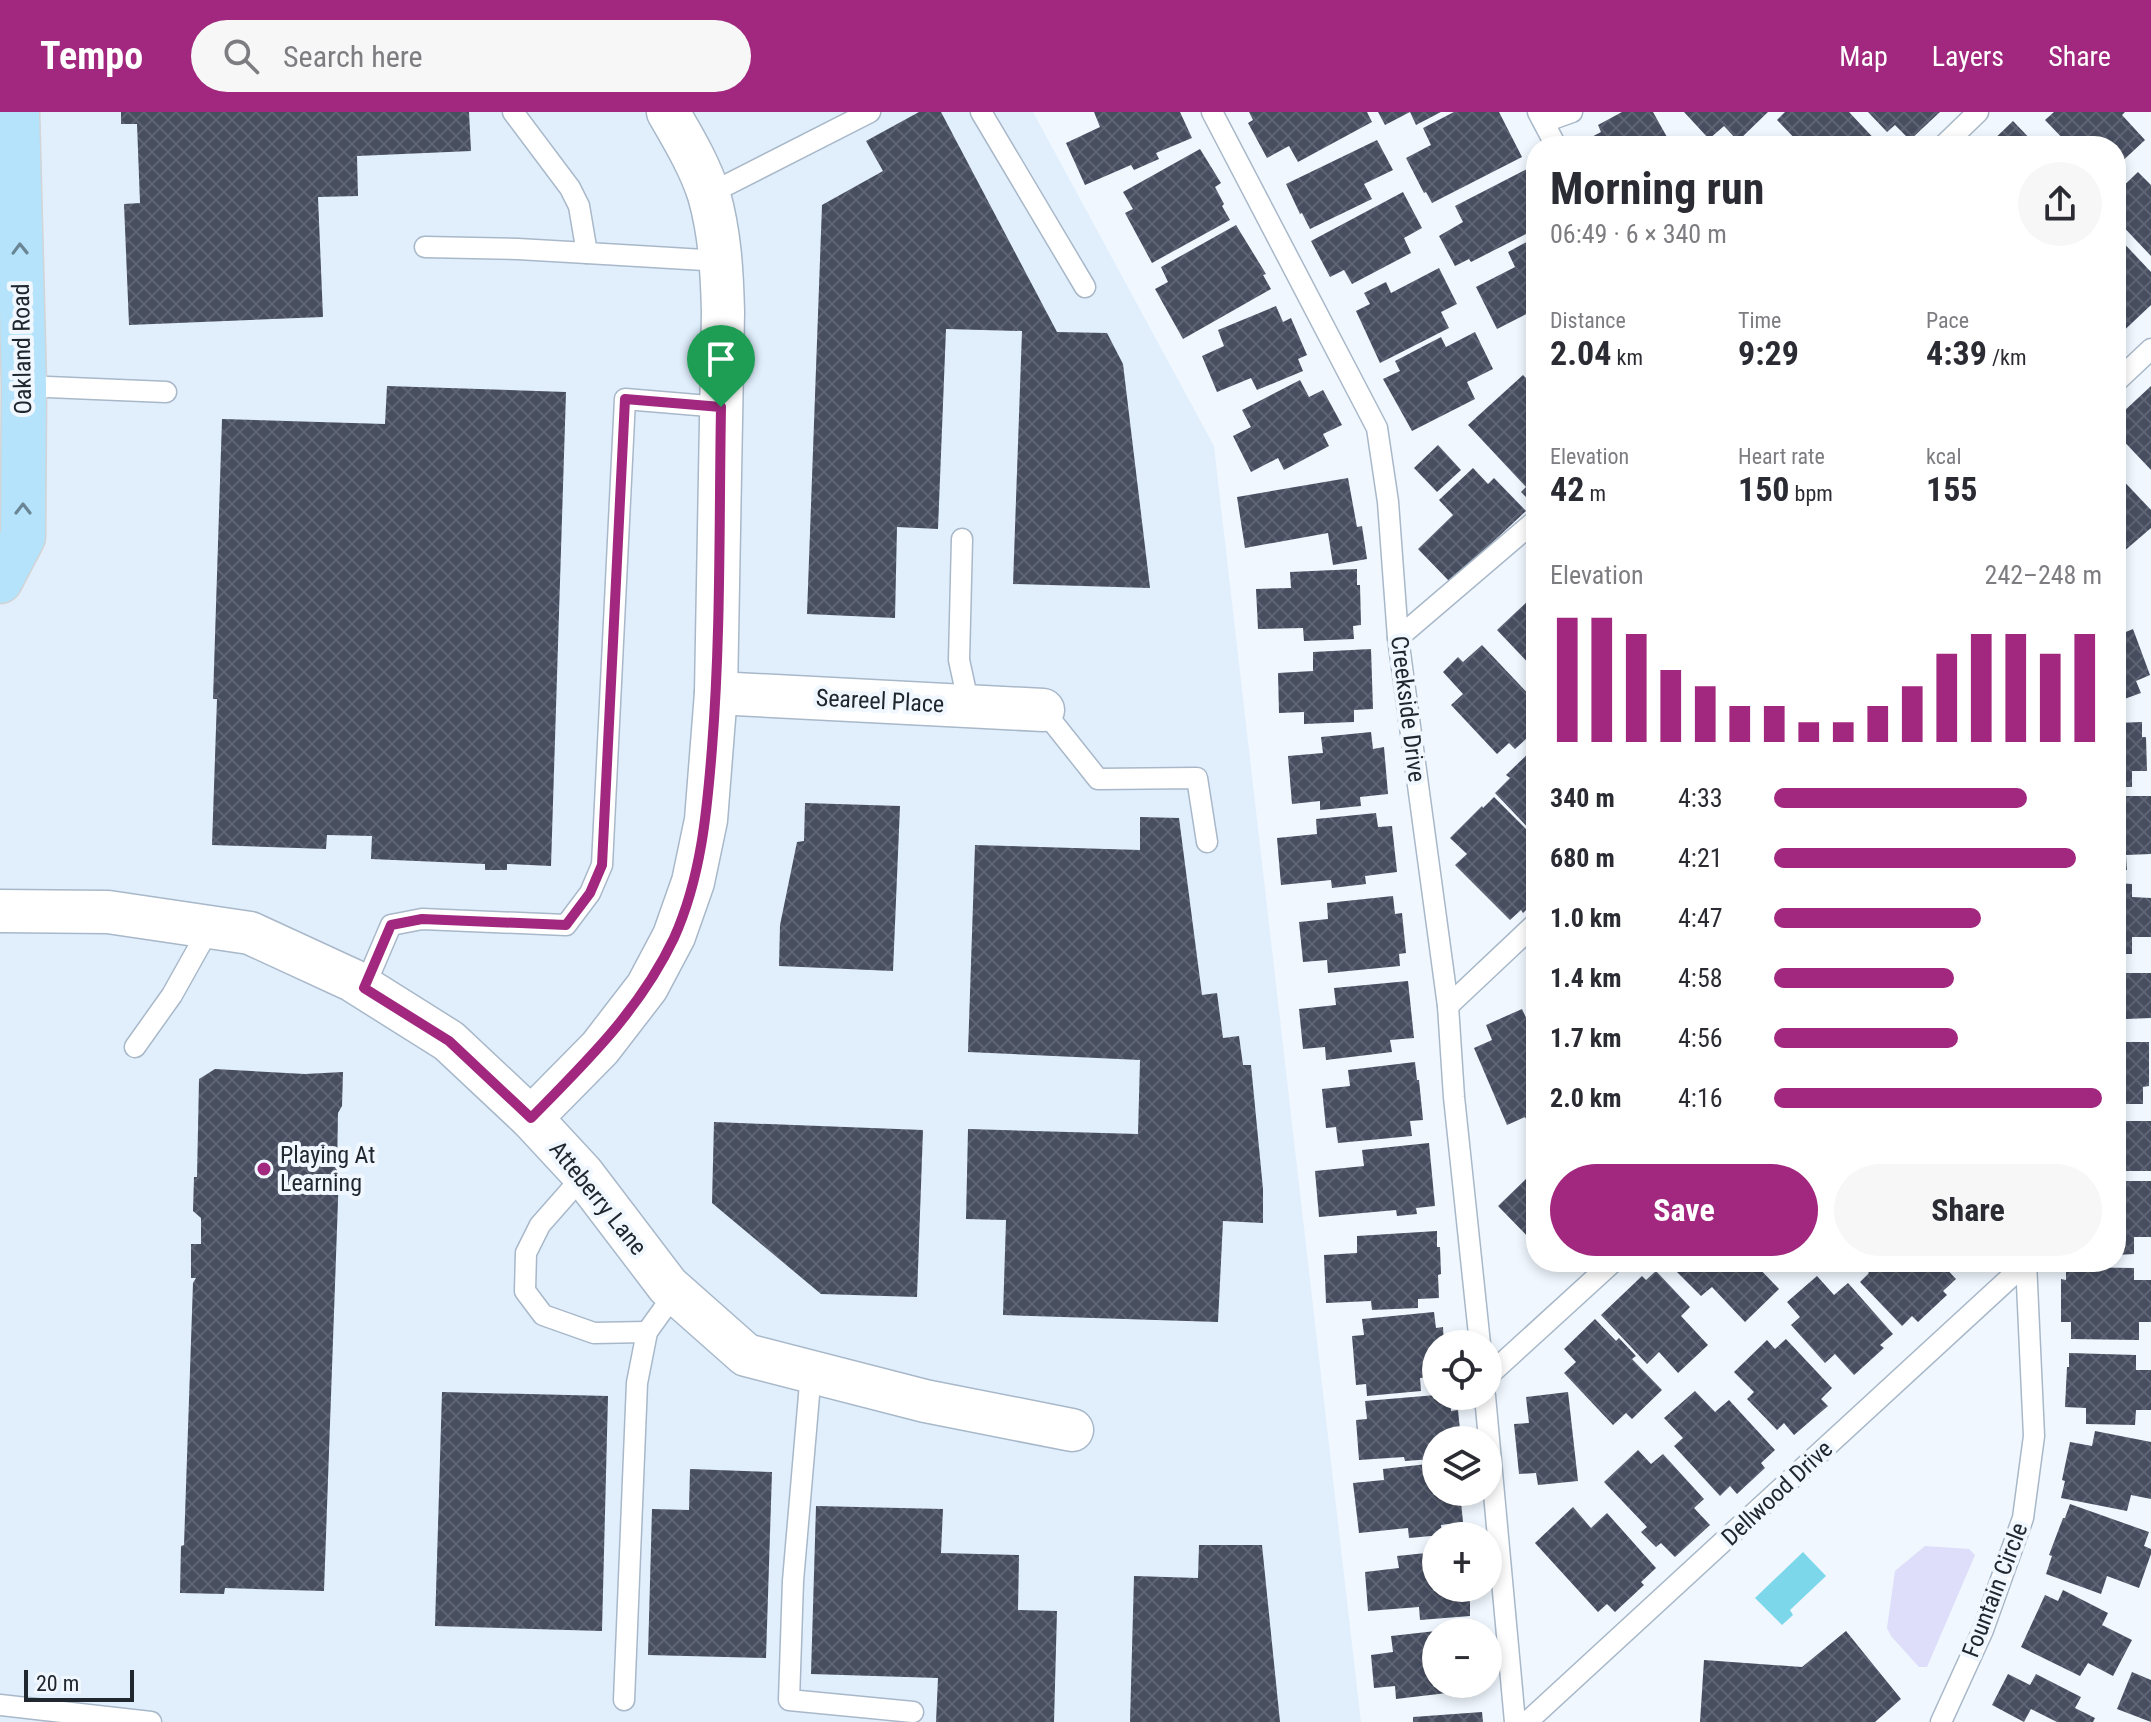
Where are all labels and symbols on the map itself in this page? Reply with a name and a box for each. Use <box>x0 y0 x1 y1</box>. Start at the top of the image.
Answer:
one-way arrow <box>12 242 29 255</box>
street label: Oakland Road <box>7 283 37 415</box>
pin <box>687 325 755 407</box>
one-way arrow <box>14 502 32 515</box>
street label: Creekside Drive <box>1385 634 1431 784</box>
street label: Seareel Place <box>815 684 945 718</box>
street label: Atteberry Lane <box>544 1135 652 1261</box>
place label: Playing At Learning <box>280 1141 375 1197</box>
marker: Playing At Learning <box>255 1160 273 1178</box>
street label: Dellwood Drive <box>1716 1435 1838 1551</box>
street label: Fountain Circle <box>1957 1519 2033 1661</box>
scale bar <box>24 1666 134 1702</box>

